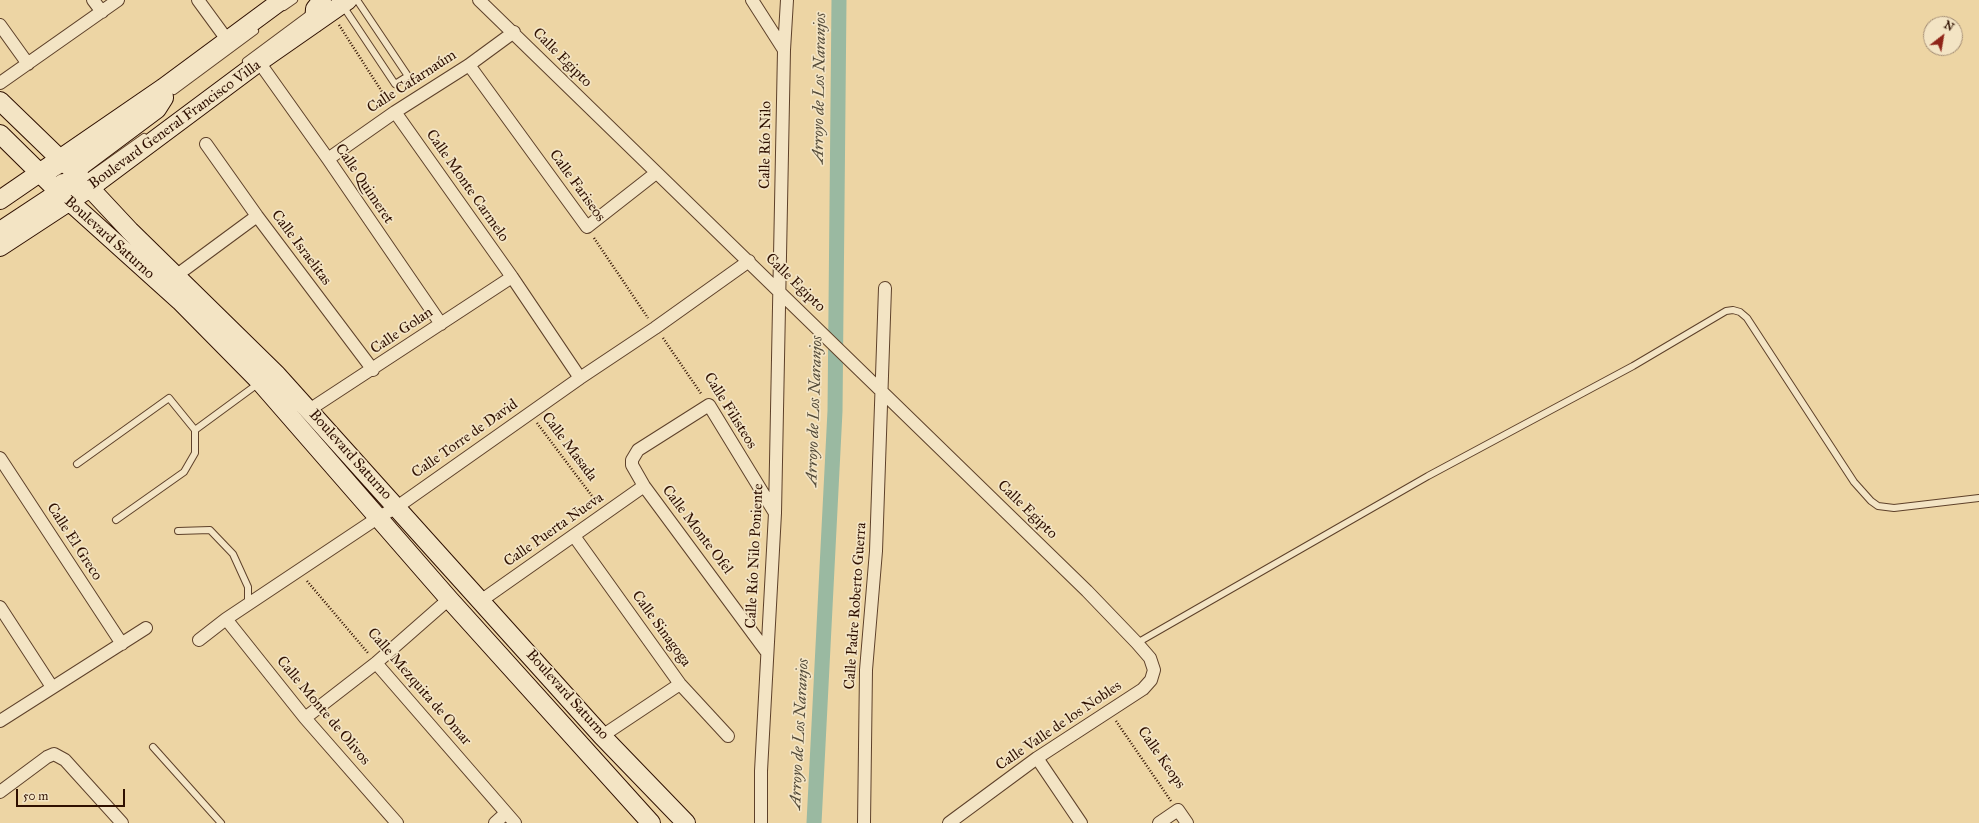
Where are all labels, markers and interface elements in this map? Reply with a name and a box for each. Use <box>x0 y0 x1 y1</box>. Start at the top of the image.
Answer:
water label: Arroyo de Los Naranjos <box>809 12 831 164</box>
north arrow <box>1923 16 1963 56</box>
text: N <box>1942 18 1956 34</box>
street label: Calle Egipto <box>529 25 595 91</box>
street label: Calle Cafarnaúm <box>364 46 460 118</box>
street label: Boulevard General Francisco Villa <box>86 57 264 193</box>
street label: Calle Río Nilo <box>756 101 776 189</box>
street label: Calle Monte Carmelo <box>422 127 512 245</box>
street label: Calle Quimeret <box>331 141 397 227</box>
street label: Calle Fariseos <box>545 147 609 225</box>
street label: Boulevard Saturno <box>60 193 158 283</box>
street label: Calle Israelitas <box>267 207 335 289</box>
street label: Calle Egipto <box>761 250 829 316</box>
street label: Calle Golan <box>367 304 437 358</box>
water label: Arroyo de Los Naranjos <box>803 335 827 487</box>
street label: Calle Filisteos <box>699 370 761 452</box>
street label: Calle Torre de David <box>409 396 521 482</box>
street label: Boulevard Saturno <box>305 406 395 504</box>
street label: Calle Masada <box>537 409 601 485</box>
street label: Calle Egipto <box>993 477 1061 543</box>
street label: Calle Monte Ofel <box>658 482 736 578</box>
street label: Calle Río Nilo Poniente <box>742 483 768 629</box>
street label: Calle Puerta Nueva <box>501 489 607 571</box>
street label: Calle El Greco <box>42 500 106 584</box>
street label: Calle Padre Roberto Guerra <box>841 522 871 690</box>
street label: Calle Sinagoga <box>627 588 695 670</box>
street label: Calle Mezquita de Omar <box>363 625 475 749</box>
street label: Boulevard Saturno <box>522 646 612 744</box>
street label: Calle Monte de Olivos <box>272 653 374 769</box>
water label: Arroyo de Los Naranjos <box>786 658 814 810</box>
street label: Calle Valle de los Nobles <box>993 677 1125 775</box>
street label: Calle Keops <box>1133 724 1189 792</box>
scale bar <box>18 781 127 807</box>
text: 50 m <box>23 789 48 803</box>

